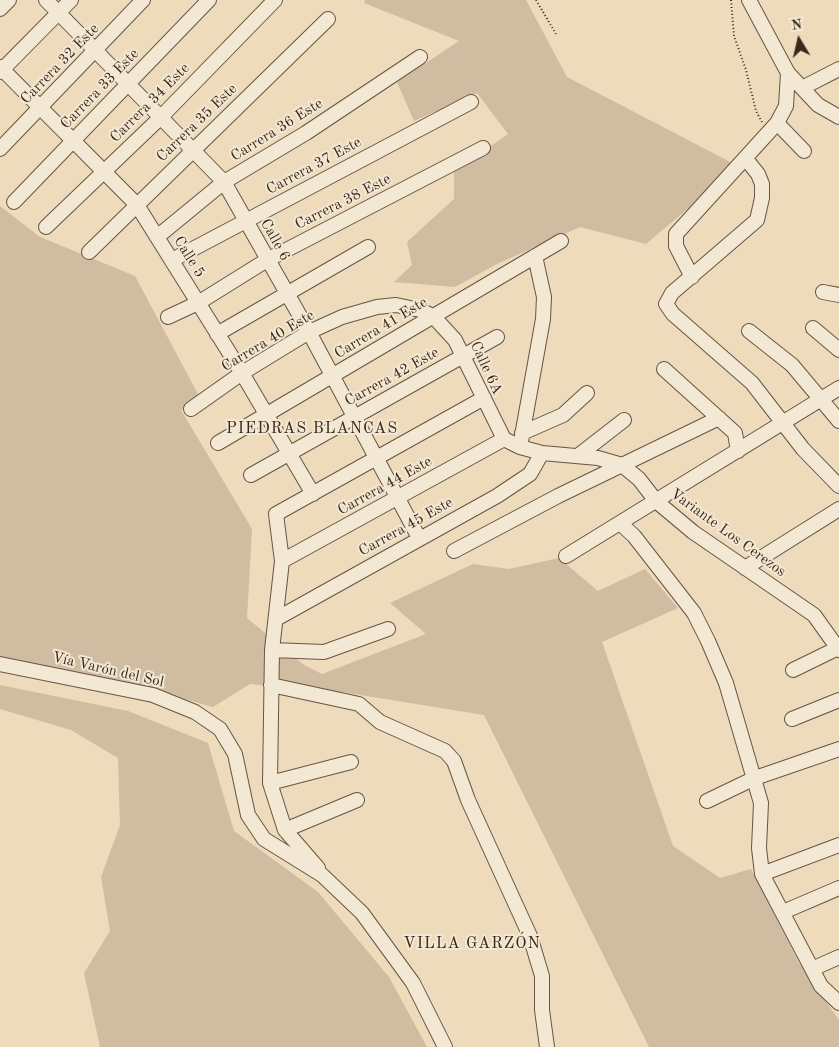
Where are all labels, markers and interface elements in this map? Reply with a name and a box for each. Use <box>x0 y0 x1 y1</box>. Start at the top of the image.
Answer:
north arrow <box>774 15 824 65</box>
text: N <box>790 17 803 33</box>
street label: Carrera 32 Este <box>17 20 103 108</box>
street label: Carrera 33 Este <box>57 45 143 133</box>
street label: Carrera 34 Este <box>107 60 193 146</box>
street label: Carrera 35 Este <box>153 80 241 166</box>
street label: Carrera 36 Este <box>228 95 326 165</box>
street label: Carrera 37 Este <box>263 133 365 199</box>
street label: Carrera 38 Este <box>292 170 394 234</box>
street label: Calle 6 <box>256 216 294 264</box>
street label: Calle 5 <box>169 233 209 281</box>
street label: Carrera 41 Este <box>331 293 431 363</box>
street label: Carrera 40 Este <box>218 306 318 376</box>
street label: Calle 6A <box>466 338 506 398</box>
street label: Carrera 42 Este <box>342 344 442 410</box>
district label: PIEDRAS BLANCAS <box>224 419 400 439</box>
street label: Carrera 44 Este <box>335 453 435 519</box>
street label: Variante Los Cerezos <box>667 485 789 581</box>
street label: Carrera 45 Este <box>356 494 456 560</box>
street label: Vía Varón del Sol <box>50 648 166 692</box>
district label: VILLA GARZÓN <box>402 934 542 954</box>

